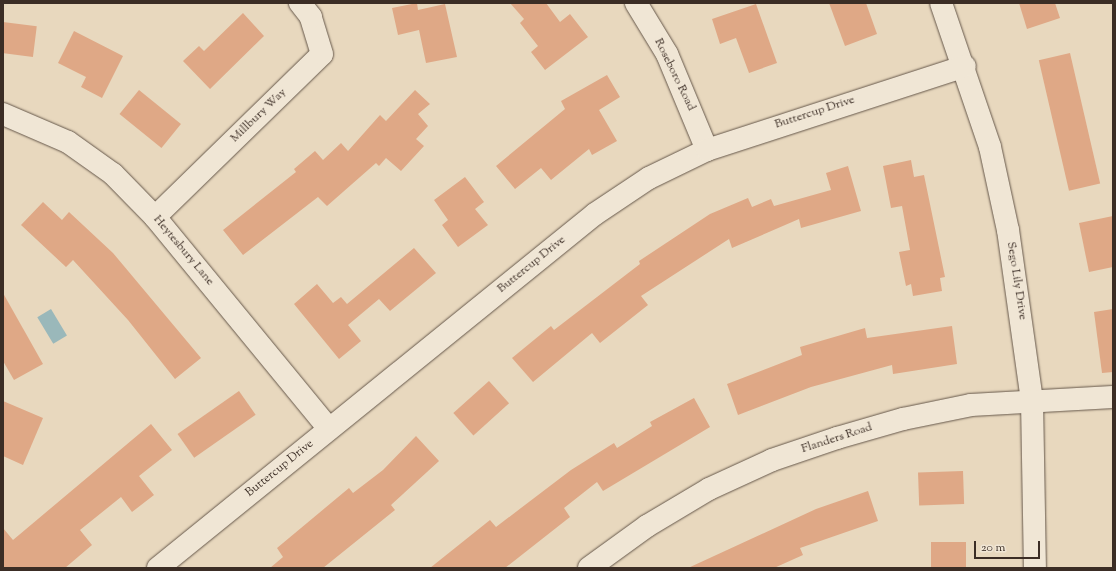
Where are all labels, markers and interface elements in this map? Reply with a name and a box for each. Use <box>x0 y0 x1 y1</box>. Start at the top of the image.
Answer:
street label: Roseboro Road <box>650 36 698 114</box>
street label: Millbury Way <box>228 86 290 146</box>
street label: Buttercup Drive <box>773 93 857 133</box>
street label: Heytesbury Lane <box>150 213 216 289</box>
street label: Buttercup Drive <box>495 233 569 297</box>
street label: Sego Lily Drive <box>1003 241 1029 321</box>
street label: Flanders Road <box>800 421 874 457</box>
street label: Buttercup Drive <box>243 437 317 501</box>
scale bar <box>976 533 1042 559</box>
text: 20 m <box>981 539 1005 557</box>

